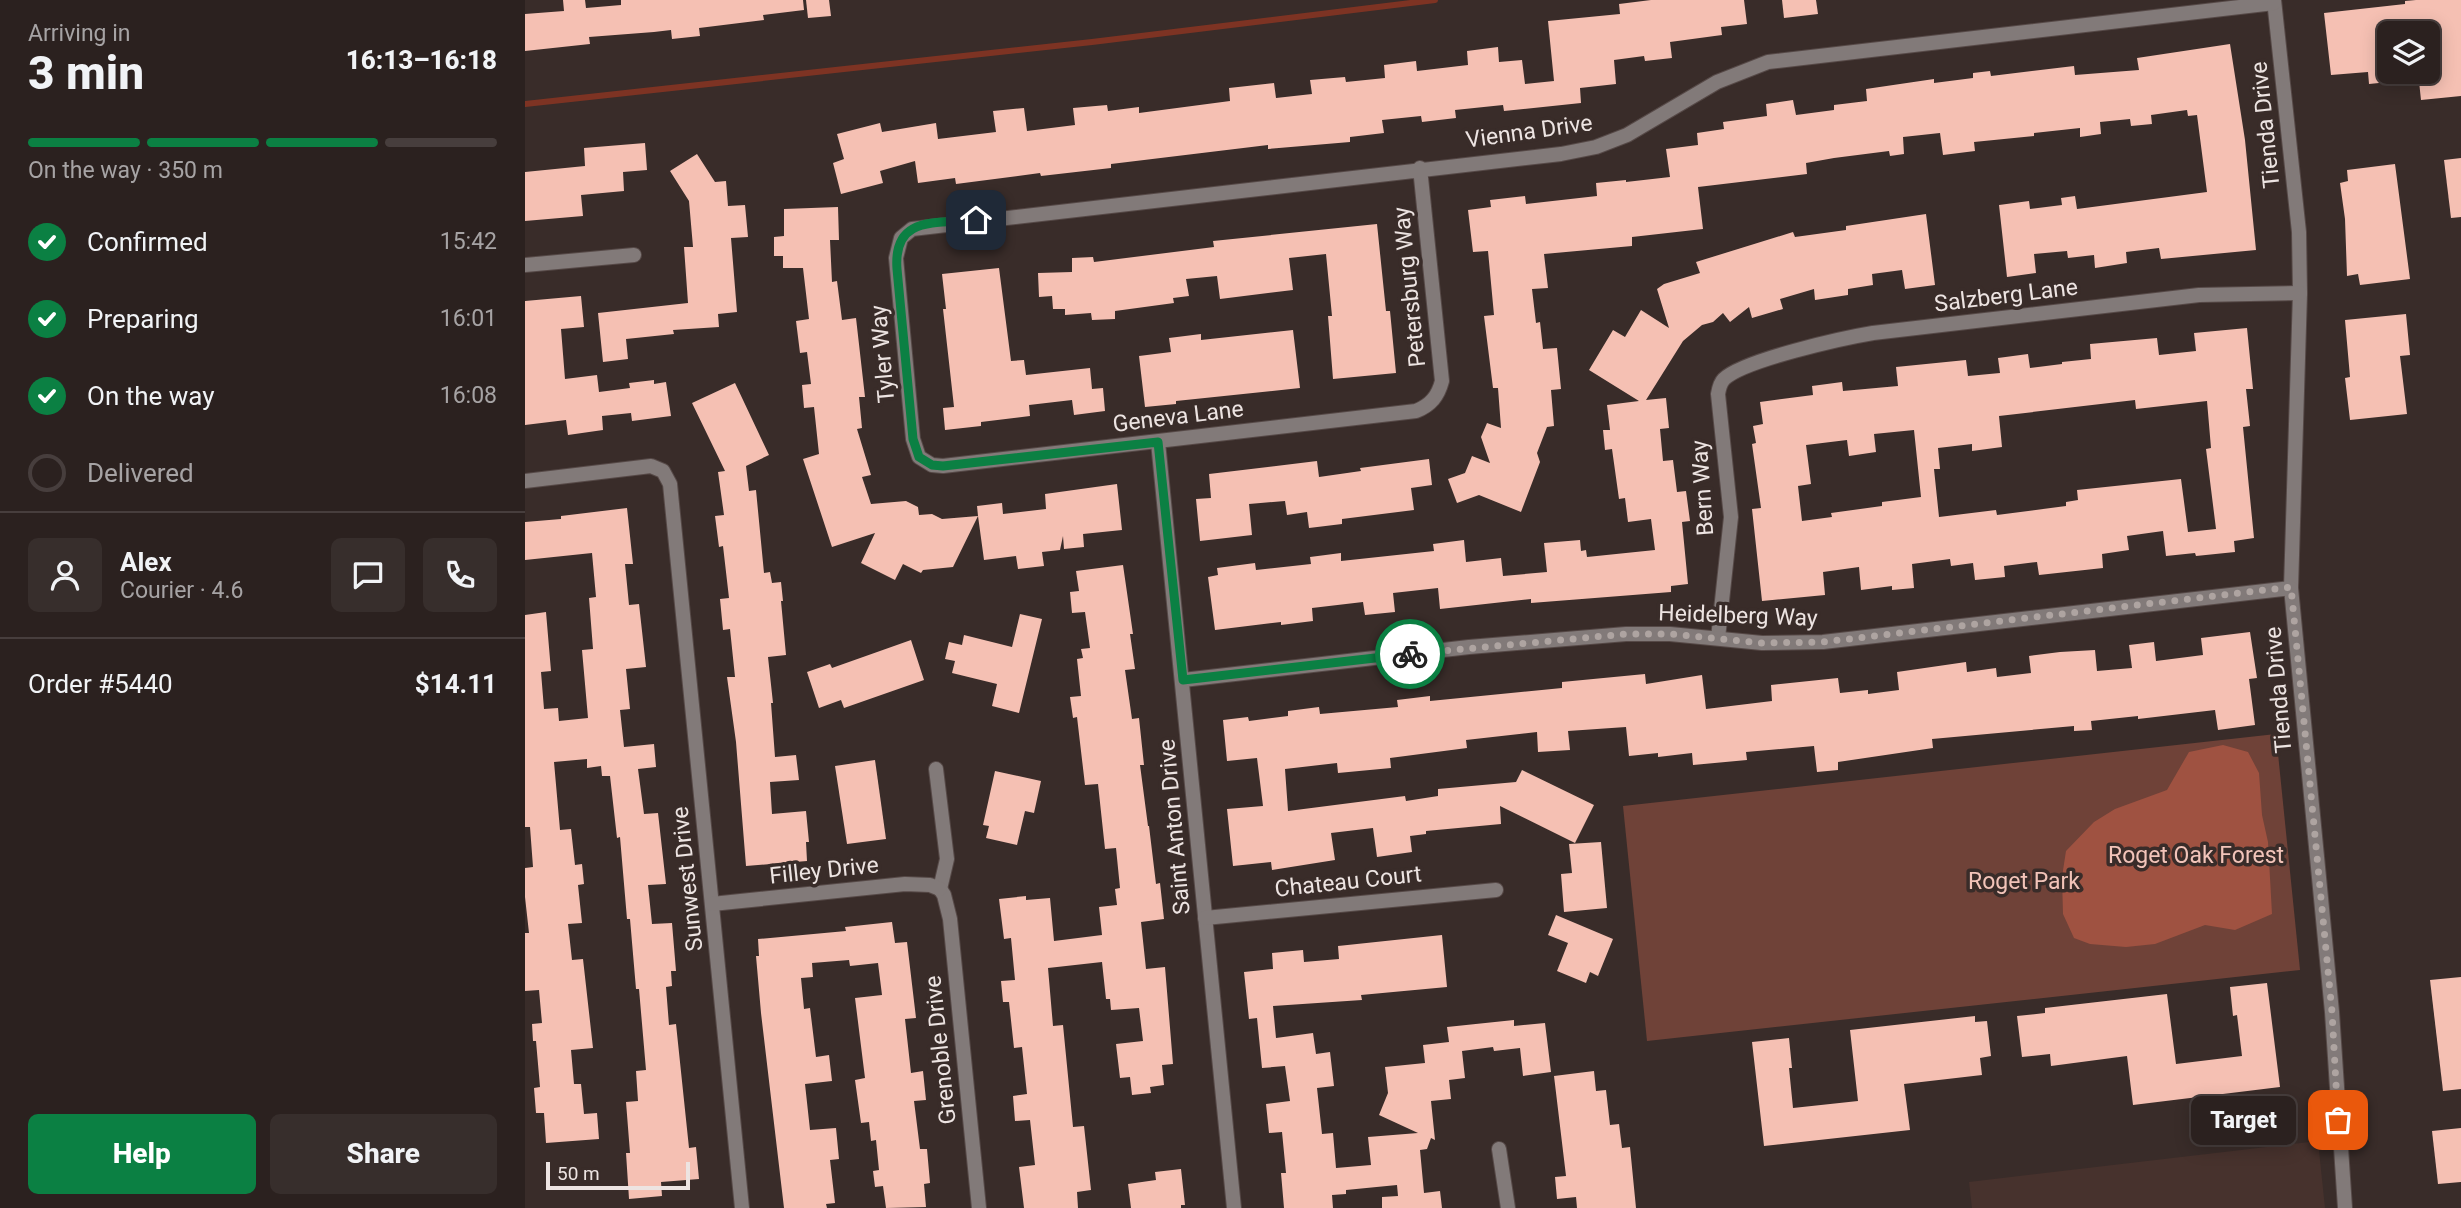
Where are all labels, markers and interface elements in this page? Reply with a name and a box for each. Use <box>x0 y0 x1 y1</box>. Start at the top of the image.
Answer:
text: Arriving in <box>28 20 131 47</box>
map controls <box>2377 21 2440 84</box>
button: layers <box>2377 21 2440 84</box>
text: 16:13–16:18 <box>346 45 497 75</box>
text: 3 min <box>28 46 144 100</box>
street label: Tienda Drive <box>2245 60 2286 190</box>
street label: Vienna Drive <box>1464 109 1594 154</box>
text: On the way · 350 m <box>28 157 223 184</box>
pin <box>946 190 1006 250</box>
icon: home <box>957 201 995 239</box>
street label: Petersburg Way <box>1388 205 1431 368</box>
icon: check <box>28 223 66 261</box>
text: Confirmed <box>87 227 208 257</box>
text: 15:42 <box>440 228 497 255</box>
street label: Salzberg Lane <box>1933 273 2079 318</box>
icon: check <box>28 300 66 338</box>
text: Preparing <box>87 304 199 334</box>
street label: Tyler Way <box>865 304 900 404</box>
text: 16:01 <box>440 305 497 332</box>
icon: check <box>28 377 66 415</box>
text: On the way <box>87 381 215 411</box>
text: 16:08 <box>440 382 497 409</box>
street label: Geneva Lane <box>1111 395 1245 438</box>
street label: Bern Way <box>1686 439 1719 537</box>
text: Delivered <box>87 458 194 488</box>
button: person <box>28 538 102 612</box>
button: chat <box>331 538 405 612</box>
button: phone <box>423 538 497 612</box>
text: Alex <box>120 547 172 577</box>
text: Courier · 4.6 <box>120 577 243 604</box>
street label: Heidelberg Way <box>1658 599 1818 632</box>
courier <box>1375 619 1445 689</box>
street label: Tienda Drive <box>2260 625 2297 754</box>
icon: bike <box>1391 635 1429 673</box>
text: Order #5440 <box>28 669 173 699</box>
text: $14.11 <box>415 669 497 699</box>
street label: Saint Anton Drive <box>1153 738 1196 916</box>
street label: Sunwest Drive <box>666 805 709 953</box>
park label: Roget Oak Forest <box>2108 842 2284 869</box>
street label: Filley Drive <box>768 851 880 890</box>
street label: Chateau Court <box>1273 860 1423 903</box>
park label: Roget Park <box>1968 868 2080 895</box>
street label: Grenoble Drive <box>919 974 962 1126</box>
pin <box>2308 1090 2368 1150</box>
callout: Target <box>2191 1096 2296 1144</box>
icon: bag <box>2319 1101 2357 1139</box>
text: Target <box>2210 1107 2277 1134</box>
button: Help <box>28 1114 256 1194</box>
button: Share <box>270 1114 497 1194</box>
scale bar <box>546 1159 689 1191</box>
text: 50 m <box>557 1162 600 1185</box>

